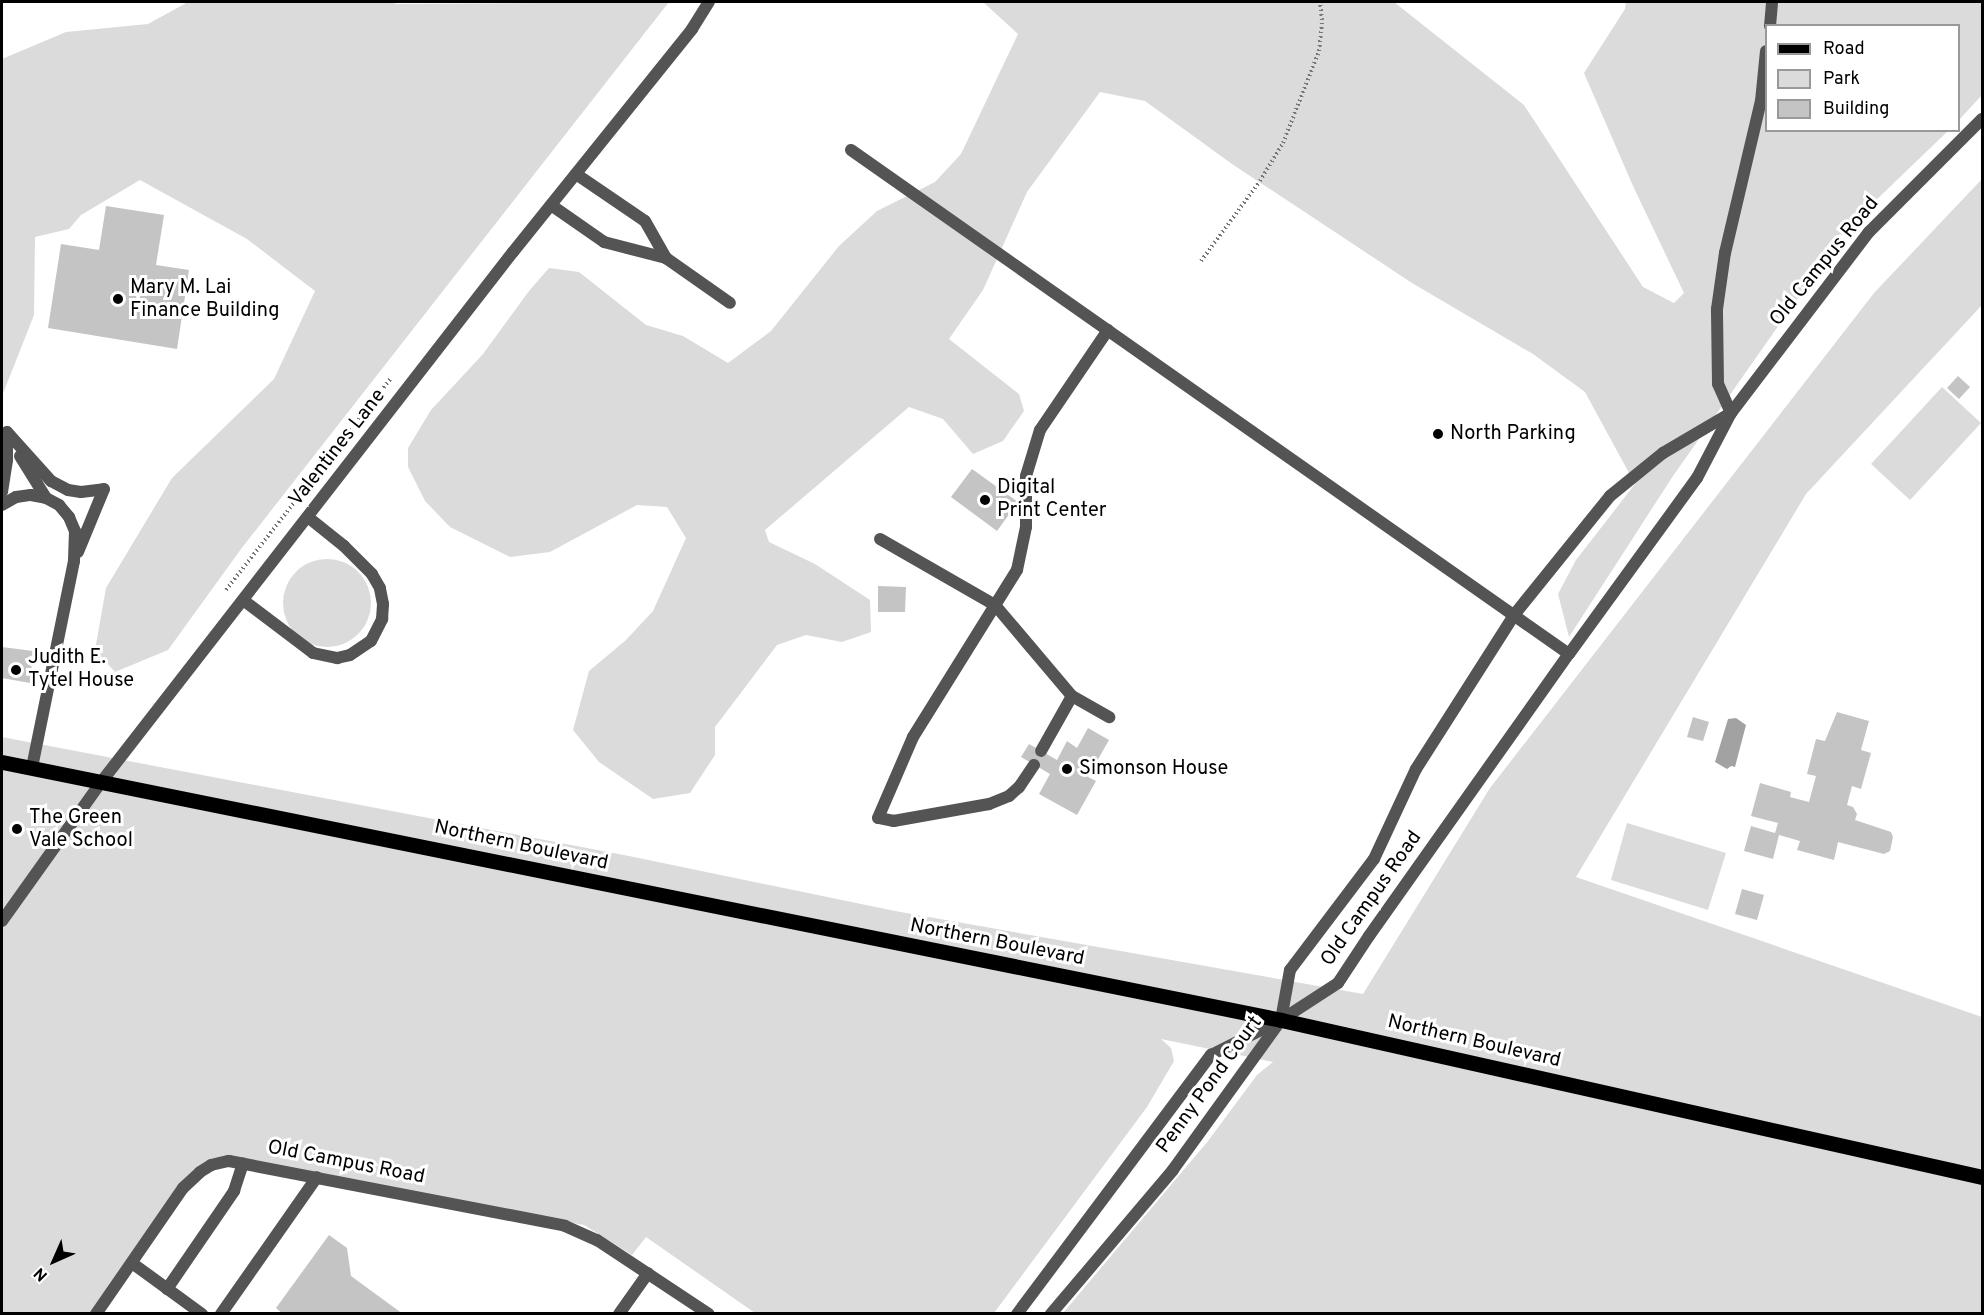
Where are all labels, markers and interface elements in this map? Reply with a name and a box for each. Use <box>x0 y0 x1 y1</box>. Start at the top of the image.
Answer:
legend <box>1765 24 1960 132</box>
text: Road <box>1823 38 1865 61</box>
text: Park <box>1823 68 1860 91</box>
text: Building <box>1823 98 1889 121</box>
street label: Old Campus Road <box>1765 192 1885 332</box>
place label: Mary M. Lai Finance Building <box>130 276 279 323</box>
marker: Mary M. Lai Finance Building <box>111 292 125 306</box>
street label: Valentines Lane <box>285 385 391 511</box>
place label: North Parking <box>1450 422 1576 446</box>
marker: North Parking <box>1431 427 1445 441</box>
place label: Digital Print Center <box>997 476 1107 523</box>
marker: Digital Print Center <box>978 493 992 507</box>
place label: Judith E. Tytel House <box>28 646 134 693</box>
marker: Judith E. Tytel House <box>9 663 23 677</box>
place label: Simonson House <box>1079 757 1228 781</box>
marker: Simonson House <box>1060 762 1074 776</box>
place label: The Green Vale School <box>29 806 133 853</box>
street label: Northern Boulevard <box>432 816 610 876</box>
marker: The Green Vale School <box>10 822 24 836</box>
street label: Old Campus Road <box>1316 827 1428 971</box>
street label: Northern Boulevard <box>908 914 1086 972</box>
street label: Northern Boulevard <box>1385 1010 1563 1074</box>
street label: Penny Pond Court <box>1152 1012 1268 1158</box>
street label: Old Campus Road <box>265 1136 427 1190</box>
north arrow <box>24 1231 84 1291</box>
text: N <box>30 1263 52 1285</box>

